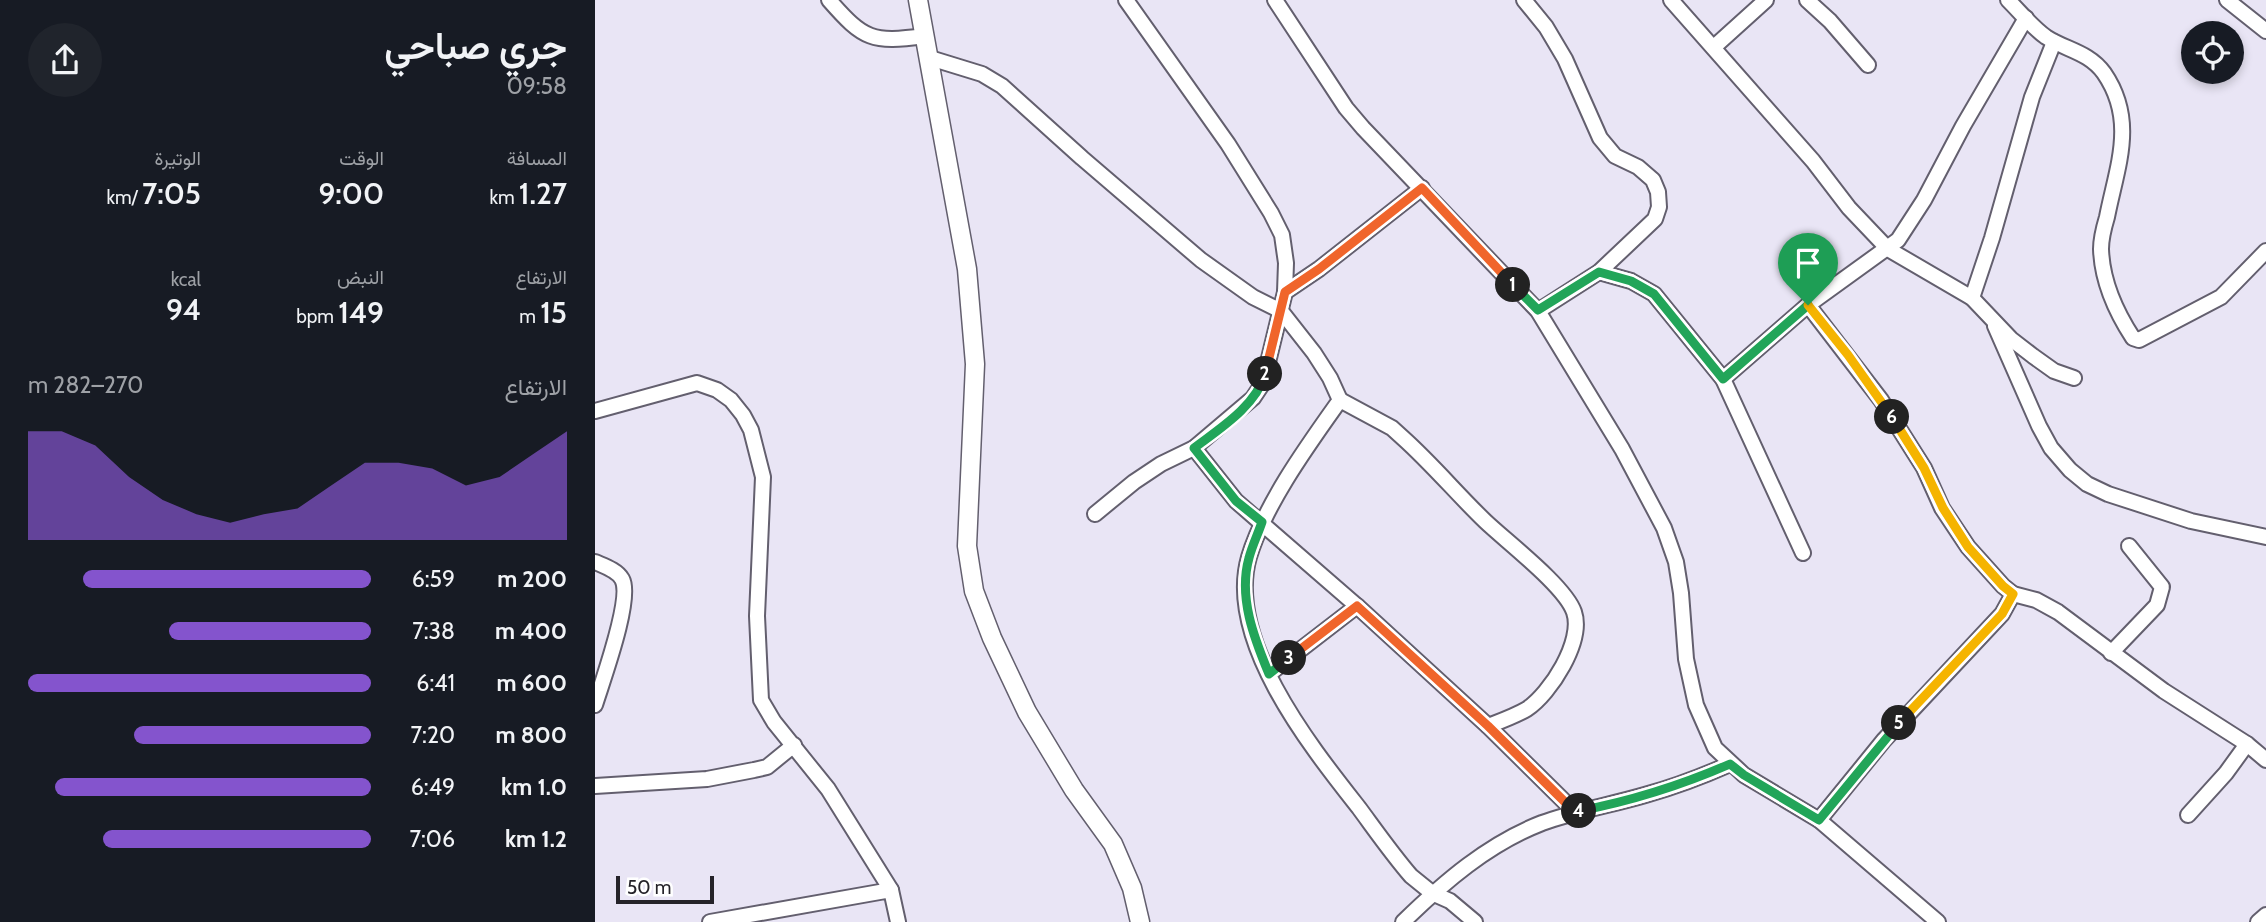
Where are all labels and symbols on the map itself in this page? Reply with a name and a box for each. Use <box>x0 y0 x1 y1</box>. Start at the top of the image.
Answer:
pin <box>1778 233 1838 305</box>
pin: 1 <box>1495 268 1531 302</box>
pin: 2 <box>1247 356 1283 392</box>
pin: 6 <box>1875 400 1909 434</box>
pin: 3 <box>1271 640 1307 676</box>
pin: 5 <box>1881 706 1917 740</box>
pin: 4 <box>1562 794 1597 828</box>
scale bar <box>616 873 714 905</box>

